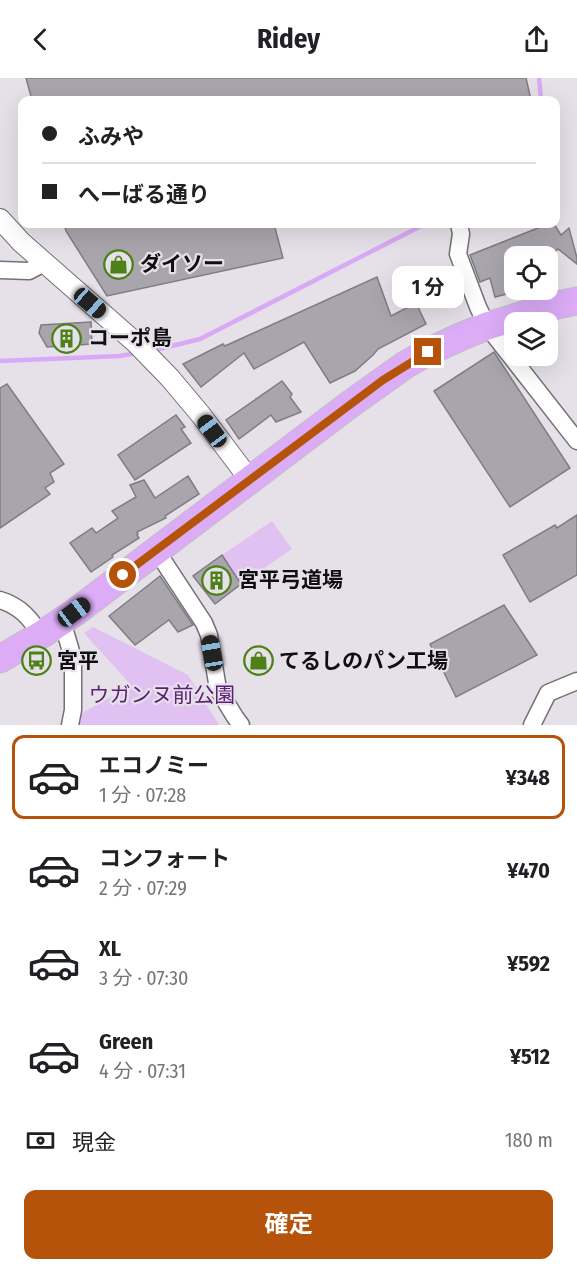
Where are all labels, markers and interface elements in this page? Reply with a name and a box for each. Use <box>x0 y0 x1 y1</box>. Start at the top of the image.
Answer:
icon: back <box>24 23 57 56</box>
text: Ridey <box>257 23 320 55</box>
icon: share <box>520 23 553 56</box>
text: ふみや <box>78 123 144 150</box>
text: へーばる通り <box>78 181 210 208</box>
map controls <box>504 246 558 366</box>
button: locate <box>504 246 558 300</box>
shop icon: ダイソー <box>103 248 135 280</box>
place label: ダイソー <box>140 251 224 277</box>
callout: 1 分 <box>392 265 464 307</box>
text: 1 分 <box>412 275 444 299</box>
car <box>71 284 109 322</box>
button: layers <box>504 312 558 366</box>
building icon: コーポ島 <box>51 322 83 354</box>
place label: コーポ島 <box>88 325 172 351</box>
route end <box>414 338 441 365</box>
car <box>194 411 230 451</box>
route start <box>109 561 136 588</box>
building icon: 宮平弓道場 <box>201 564 233 596</box>
place label: 宮平弓道場 <box>238 567 343 593</box>
car <box>54 594 94 630</box>
car <box>200 634 224 672</box>
bus stop icon: 宮平 <box>20 645 52 677</box>
shop icon: てるしのパン工場 <box>242 645 274 677</box>
place label: 宮平 <box>57 648 99 674</box>
place label: てるしのパン工場 <box>279 648 448 674</box>
park label: ウガンヌ前公園 <box>89 682 236 708</box>
icon: car <box>27 750 81 804</box>
text: エコノミー <box>99 752 209 779</box>
text: ¥348 <box>506 764 550 791</box>
text: 1 分 · 07:28 <box>99 783 186 807</box>
icon: car <box>27 843 81 897</box>
text: コンフォート <box>99 845 230 872</box>
text: ¥470 <box>507 857 550 884</box>
text: 2 分 · 07:29 <box>99 876 187 900</box>
text: XL <box>99 935 121 962</box>
icon: car <box>27 936 81 990</box>
text: ¥592 <box>507 950 550 977</box>
text: 3 分 · 07:30 <box>99 966 188 990</box>
text: Green <box>99 1028 153 1055</box>
icon: car <box>27 1029 81 1083</box>
text: ¥512 <box>510 1043 550 1070</box>
text: 4 分 · 07:31 <box>99 1059 186 1083</box>
icon: cash <box>24 1124 57 1157</box>
text: 180 m <box>505 1128 553 1152</box>
text: 現金 <box>72 1129 116 1156</box>
button: 確定 <box>24 1190 553 1259</box>

